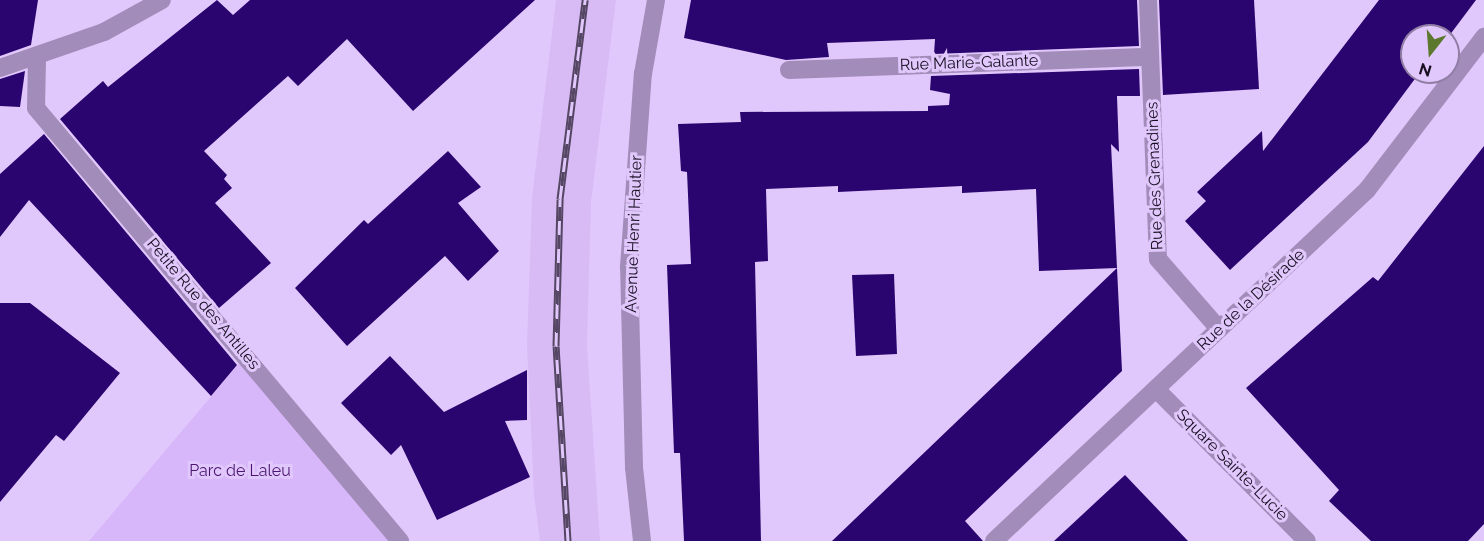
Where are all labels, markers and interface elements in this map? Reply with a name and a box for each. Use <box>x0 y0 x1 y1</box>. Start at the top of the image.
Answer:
north arrow <box>1400 24 1460 84</box>
street label: Rue Marie-Galante <box>900 51 1038 75</box>
text: N <box>1417 59 1434 81</box>
street label: Rue des Grenadines <box>1143 101 1167 251</box>
street label: Avenue Henri Hautier <box>622 155 646 313</box>
street label: Petite Rue des Antilles <box>142 234 264 374</box>
street label: Rue de la Désirade <box>1193 245 1309 355</box>
street label: Square Sainte-Lucie <box>1172 405 1292 525</box>
park label: Parc de Laleu <box>189 461 291 481</box>

